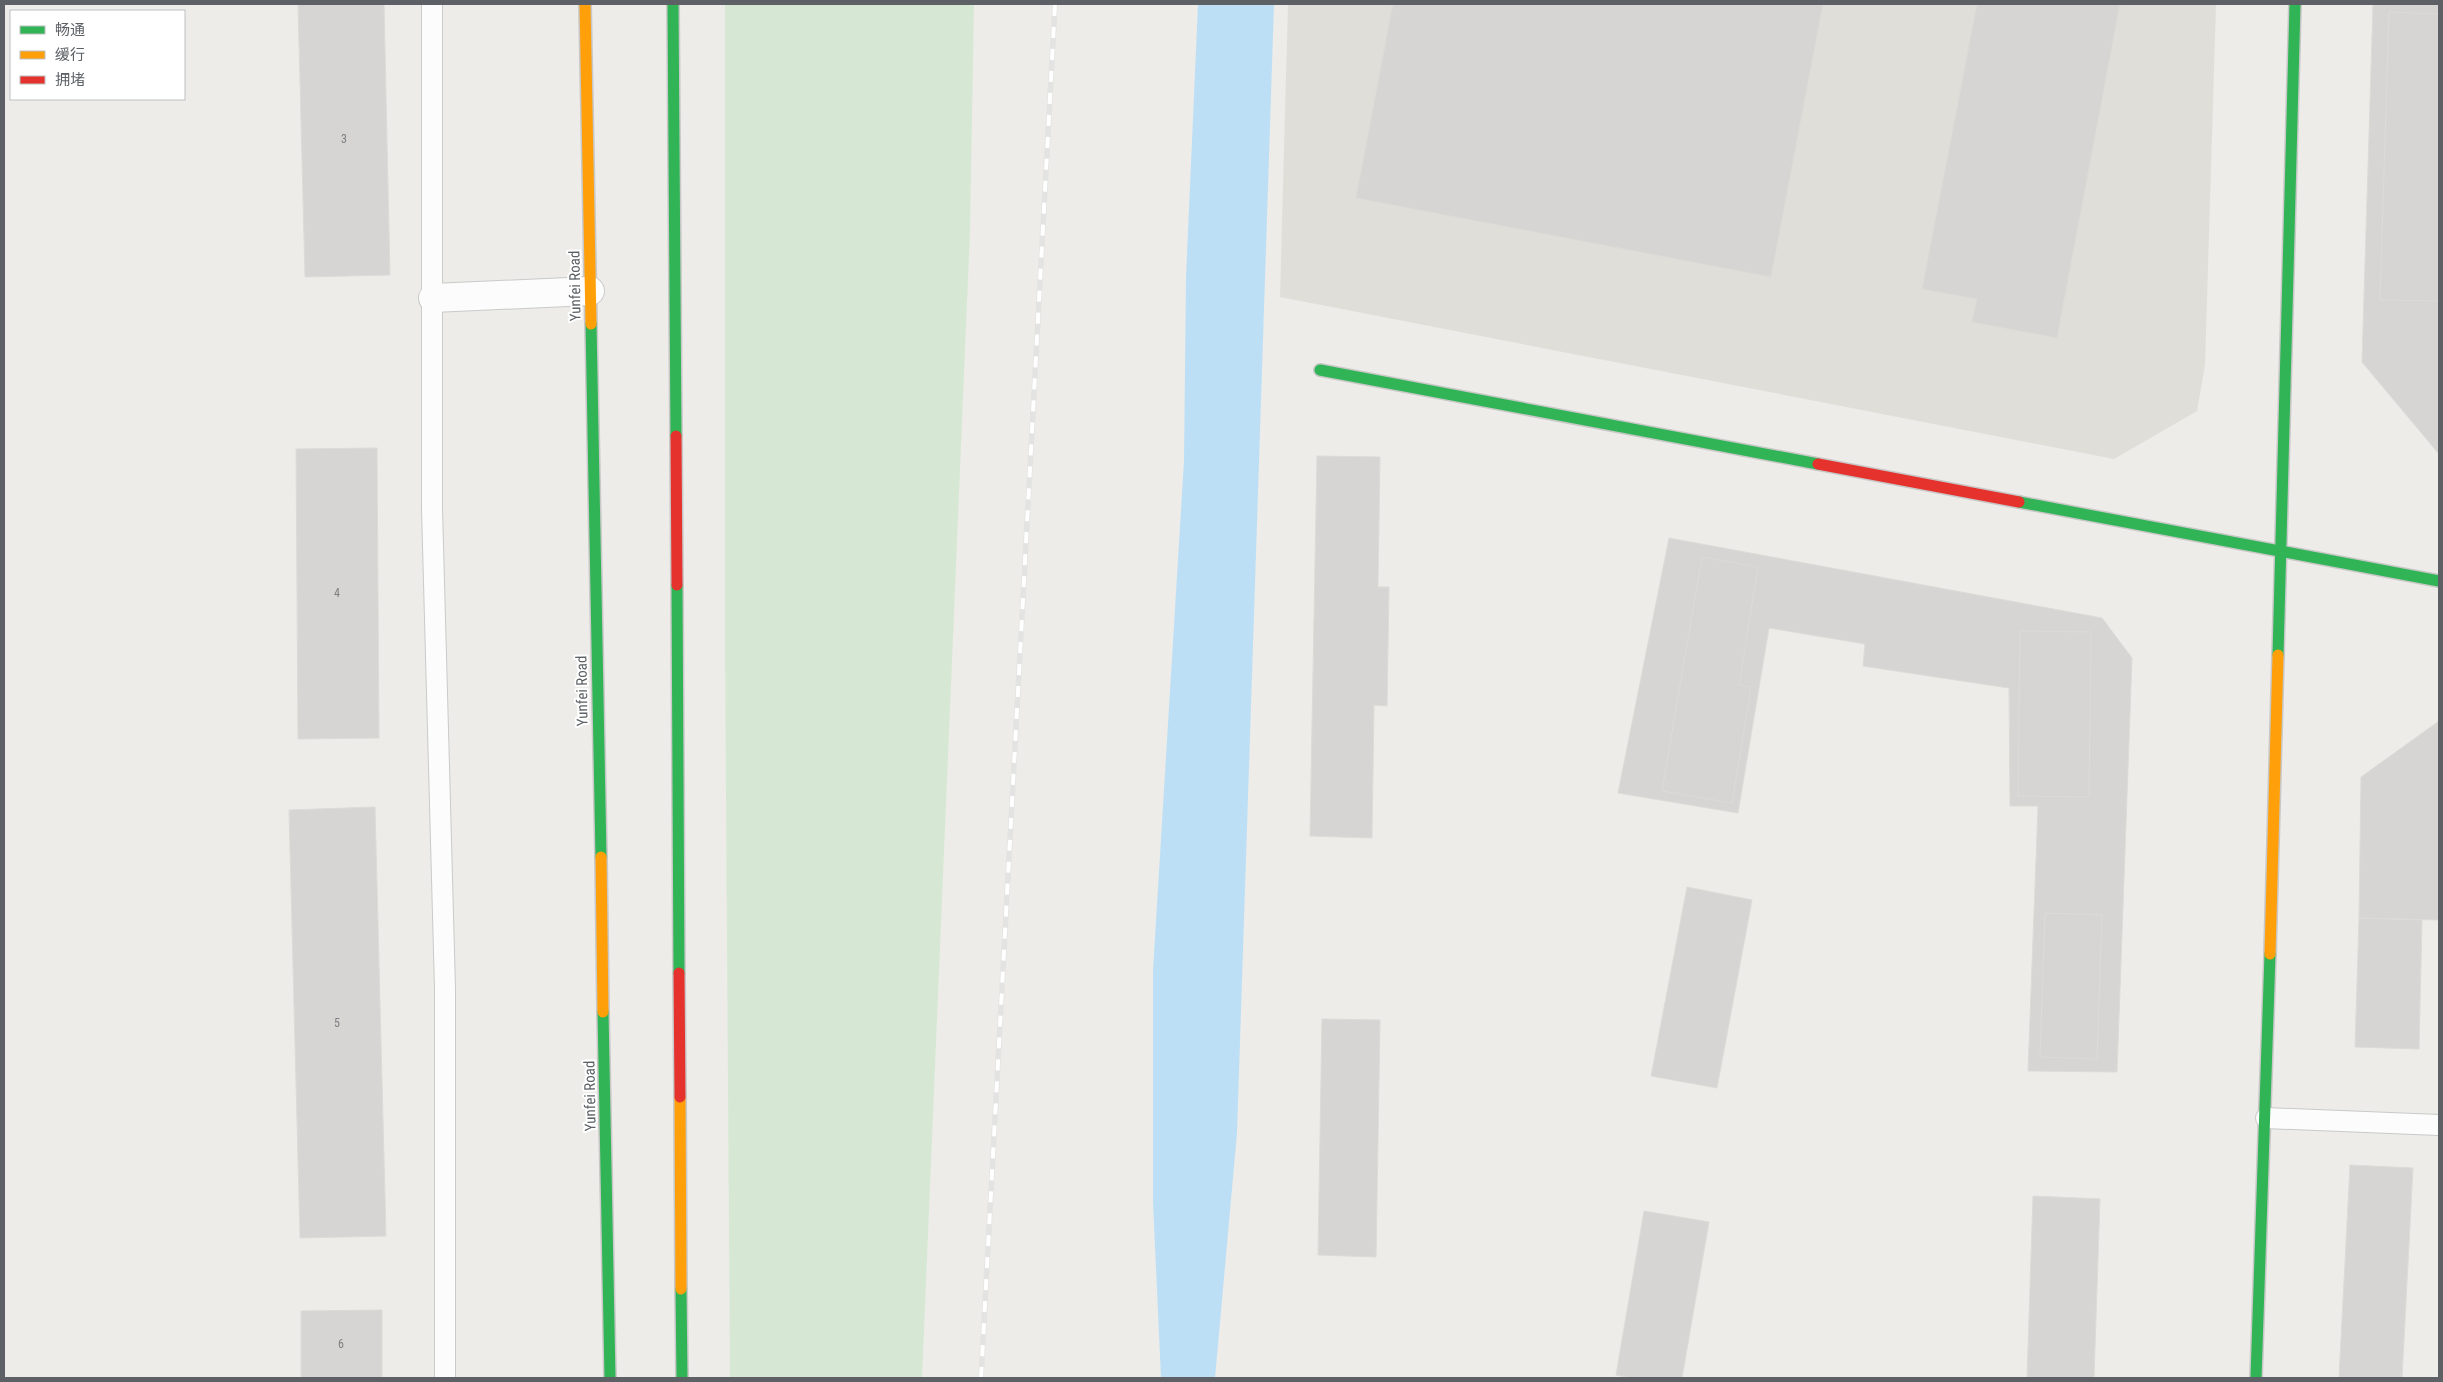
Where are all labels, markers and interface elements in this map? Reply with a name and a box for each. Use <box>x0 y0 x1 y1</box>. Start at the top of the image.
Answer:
legend <box>10 10 185 100</box>
text: 畅通 <box>55 21 85 39</box>
text: 缓行 <box>55 46 85 64</box>
text: 拥堵 <box>55 71 85 89</box>
house number: 3 <box>341 132 347 146</box>
street label: Yunfei Road <box>565 250 585 322</box>
house number: 4 <box>334 586 340 600</box>
street label: Yunfei Road <box>572 655 592 727</box>
house number: 5 <box>334 1016 340 1030</box>
street label: Yunfei Road <box>580 1060 600 1132</box>
house number: 6 <box>338 1337 344 1351</box>

